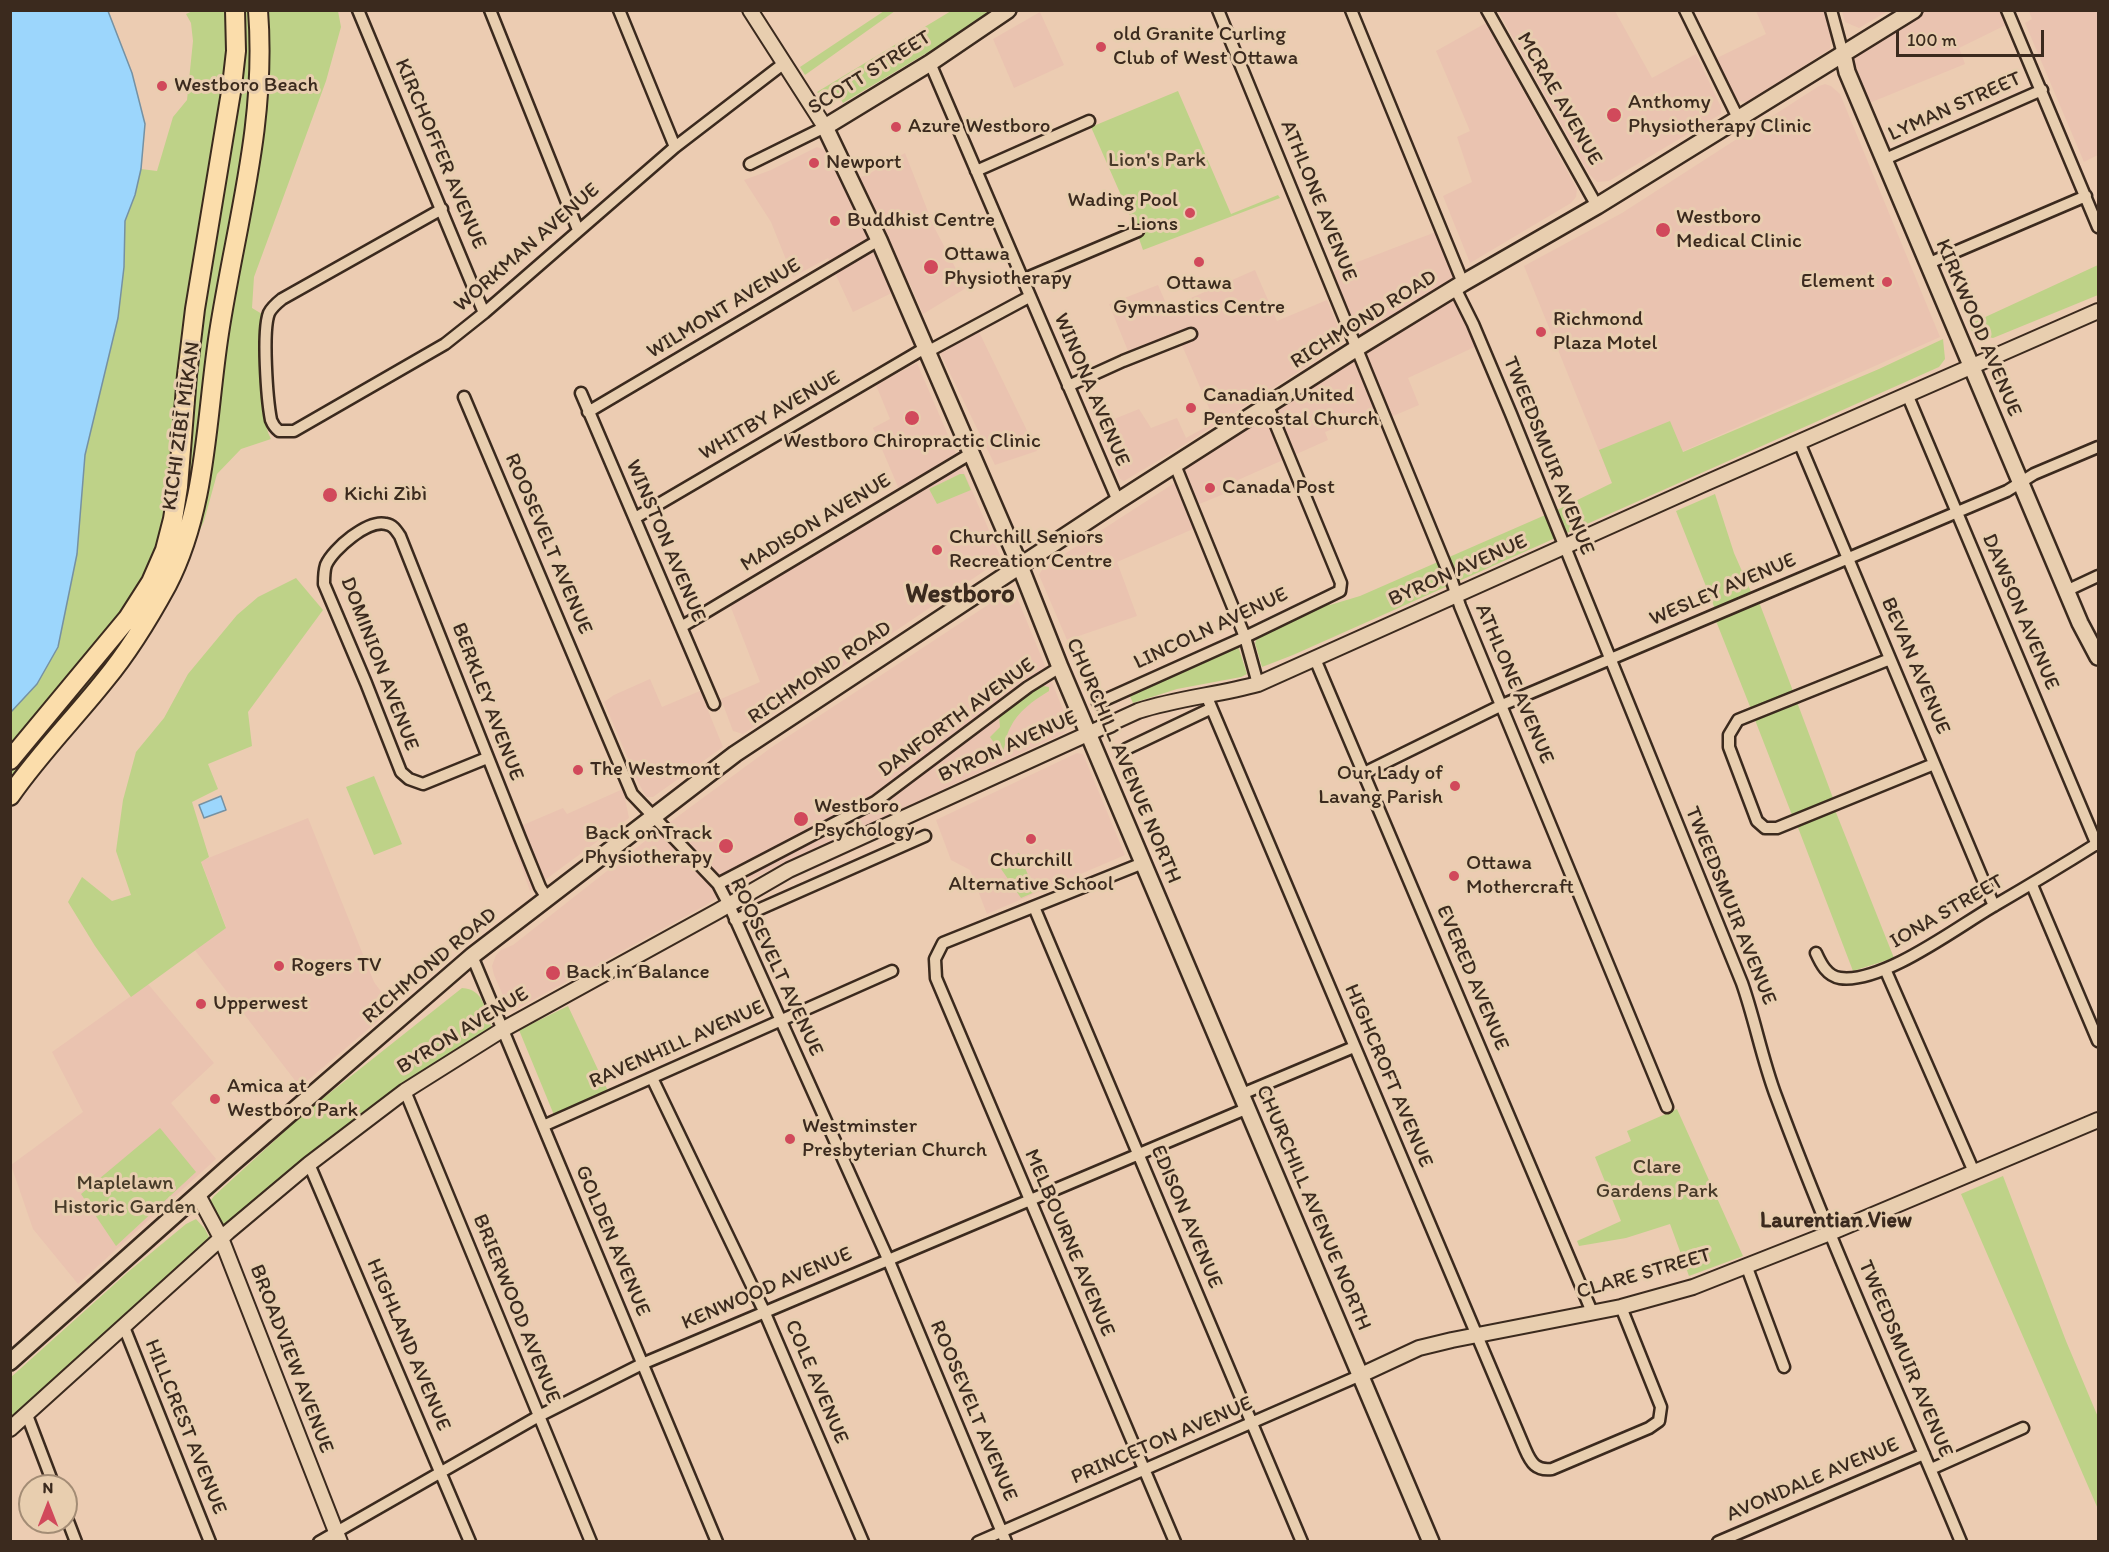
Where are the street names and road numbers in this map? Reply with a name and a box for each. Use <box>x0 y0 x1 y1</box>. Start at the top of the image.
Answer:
street label: SCOTT STREET <box>804 25 936 121</box>
street label: MCRAE AVENUE <box>1511 28 1607 170</box>
street label: KIRCHOFFER AVENUE <box>388 55 492 253</box>
street label: LYMAN STREET <box>1885 66 2025 148</box>
street label: ATHLONE AVENUE <box>1274 117 1362 285</box>
street label: WORKMAN AVENUE <box>449 178 605 318</box>
street label: KIRKWOOD AVENUE <box>1929 235 2027 421</box>
street label: WILMONT AVENUE <box>642 253 806 365</box>
street label: RICHMOND ROAD <box>1286 265 1442 375</box>
street label: WINONA AVENUE <box>1047 310 1135 470</box>
street label: KICHI ZĪBĪ MĪKAN <box>158 340 206 512</box>
street label: TWEEDSMUIR AVENUE <box>1497 353 1599 559</box>
street label: WHITBY AVENUE <box>695 365 845 467</box>
street label: ROOSEVELT AVENUE <box>498 450 598 638</box>
street label: WINSTON AVENUE <box>619 456 711 626</box>
street label: MADISON AVENUE <box>736 468 896 578</box>
street label: BYRON AVENUE <box>1385 529 1531 613</box>
street label: DAWSON AVENUE <box>1976 530 2064 694</box>
street label: WESLEY AVENUE <box>1646 548 1800 632</box>
street label: DOMINION AVENUE <box>334 574 424 754</box>
street label: LINCOLN AVENUE <box>1130 582 1292 676</box>
street label: BEVAN AVENUE <box>1875 594 1955 738</box>
street label: ATHLONE AVENUE <box>1469 600 1559 768</box>
street label: RICHMOND ROAD <box>743 616 897 730</box>
street label: BERKLEY AVENUE <box>445 619 529 785</box>
street label: CHURCHILL AVENUE NORTH <box>1060 634 1186 888</box>
street label: DANFORTH AVENUE <box>874 653 1040 783</box>
street label: BYRON AVENUE <box>935 705 1081 789</box>
street label: TWEEDSMUIR AVENUE <box>1679 803 1781 1009</box>
street label: IONA STREET <box>1886 869 2008 955</box>
street label: ROOSEVELT AVENUE <box>724 874 828 1060</box>
street label: RICHMOND ROAD <box>358 902 502 1030</box>
street label: EVERED AVENUE <box>1430 902 1514 1054</box>
street label: HIGHCROFT AVENUE <box>1338 981 1438 1171</box>
street label: BYRON AVENUE <box>393 982 533 1080</box>
street label: RAVENHILL AVENUE <box>585 995 769 1095</box>
street label: CHURCHILL AVENUE NORTH <box>1250 1081 1376 1335</box>
street label: EDISON AVENUE <box>1144 1142 1228 1292</box>
street label: MELBOURNE AVENUE <box>1018 1145 1120 1341</box>
street label: GOLDEN AVENUE <box>569 1162 655 1320</box>
street label: BRIERWOOD AVENUE <box>466 1211 566 1407</box>
street label: KENWOOD AVENUE <box>678 1242 856 1336</box>
street label: CLARE STREET <box>1574 1243 1714 1305</box>
street label: HIGHLAND AVENUE <box>360 1255 456 1435</box>
street label: TWEEDSMUIR AVENUE <box>1852 1257 1958 1461</box>
street label: BROADVIEW AVENUE <box>243 1261 339 1457</box>
street label: COLE AVENUE <box>779 1316 853 1448</box>
street label: ROOSEVELT AVENUE <box>923 1317 1023 1505</box>
street label: HILLCREST AVENUE <box>138 1336 232 1518</box>
street label: PRINCETON AVENUE <box>1067 1391 1257 1491</box>
street label: AVONDALE AVENUE <box>1723 1432 1903 1528</box>

